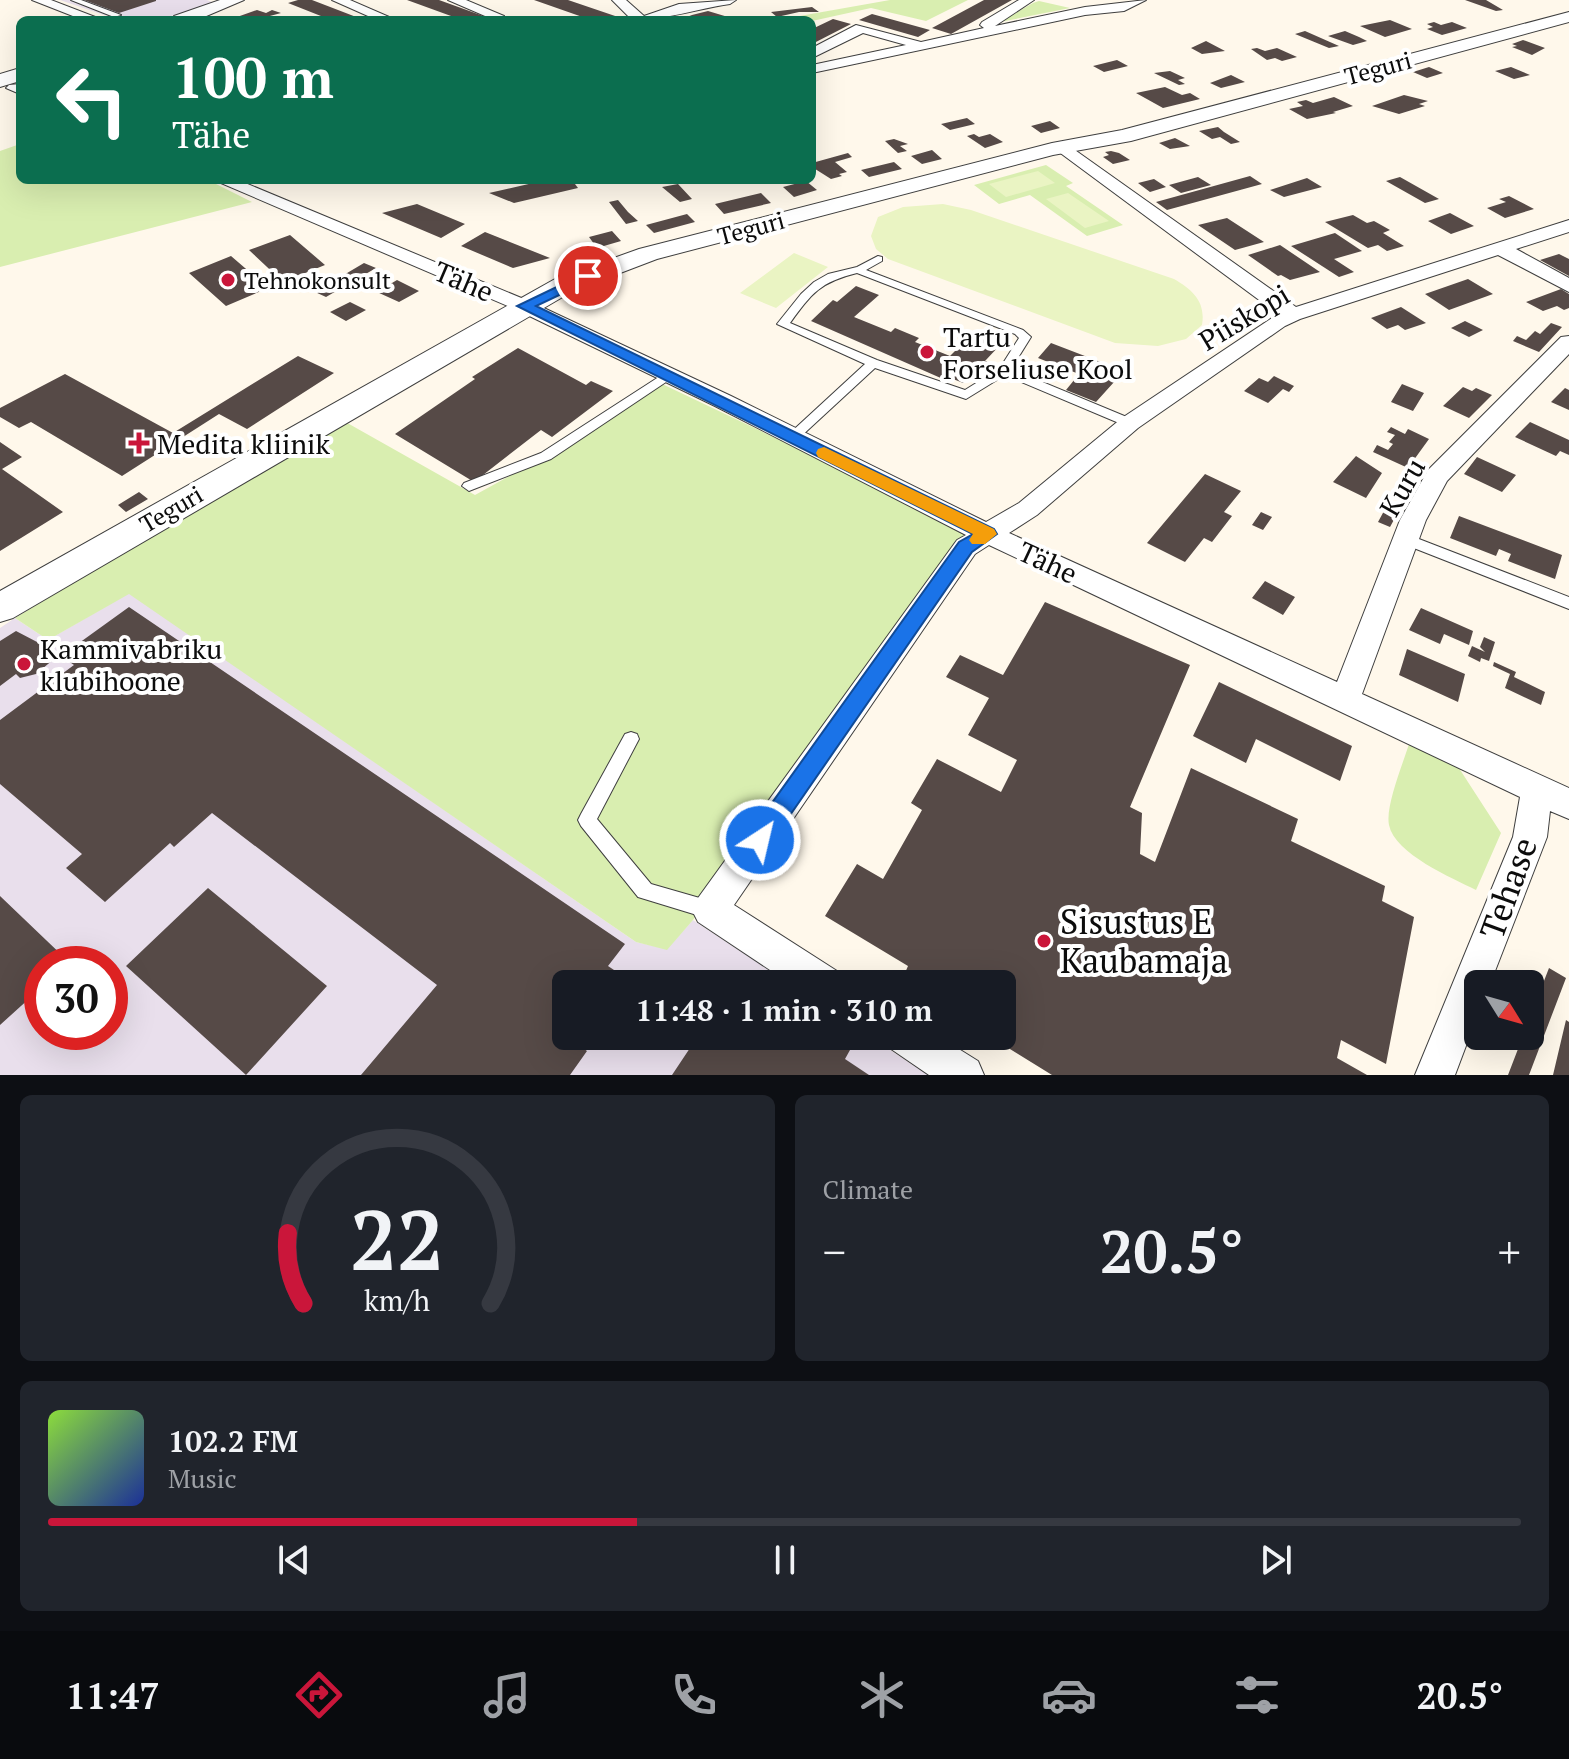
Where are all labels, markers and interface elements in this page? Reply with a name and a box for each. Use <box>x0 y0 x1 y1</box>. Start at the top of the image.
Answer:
text: 100 m <box>172 40 334 114</box>
street label: Teguri <box>1341 44 1415 92</box>
icon: left <box>40 48 144 152</box>
text: Tähe <box>172 111 250 158</box>
street label: Teguri <box>714 204 788 252</box>
pin <box>554 242 622 310</box>
street label: Tähe <box>429 252 499 310</box>
icon: arrive <box>566 254 610 298</box>
place label: Tehnokonsult <box>244 264 391 296</box>
marker: Tehnokonsult <box>219 271 237 289</box>
street label: Piiskopi <box>1192 276 1296 358</box>
place label: Tartu Forseliuse Kool <box>943 318 1133 387</box>
marker: Tartu Forseliuse Kool <box>918 343 936 361</box>
place label: Medita kliinik <box>157 425 330 462</box>
marker: Medita kliinik <box>128 432 150 454</box>
street label: Kuru <box>1371 451 1433 523</box>
street label: Teguri <box>133 478 209 540</box>
street label: Tähe <box>1013 532 1083 592</box>
place label: Kammivabriku klubihoone <box>40 630 222 699</box>
marker: Kammivabriku klubihoone <box>15 655 33 673</box>
position arrow <box>718 798 802 882</box>
street label: Tehase <box>1469 831 1547 945</box>
place label: Sisustus E Kaubamaja <box>1060 899 1228 983</box>
marker: Sisustus E Kaubamaja <box>1035 932 1053 950</box>
speed limit sign: 30 <box>24 946 128 1050</box>
north arrow <box>1464 970 1544 1050</box>
map controls <box>1464 970 1544 1050</box>
text: 11:48 · 1 min · 310 m <box>636 990 932 1030</box>
text: Climate <box>823 1172 913 1206</box>
text: 22 <box>350 1184 444 1294</box>
text: 20.5° <box>1100 1211 1244 1290</box>
text: − <box>823 1222 846 1281</box>
text: + <box>1498 1222 1521 1281</box>
text: km/h <box>364 1281 430 1319</box>
text: 102.2 FM <box>168 1421 298 1461</box>
text: Music <box>168 1461 237 1495</box>
icon: previous <box>272 1538 316 1582</box>
icon: pause <box>763 1538 807 1582</box>
icon: next <box>1254 1538 1298 1582</box>
icon: directions <box>291 1667 347 1723</box>
icon: music <box>479 1667 535 1723</box>
icon: phone <box>666 1667 722 1723</box>
icon: climate <box>854 1667 910 1723</box>
icon: car <box>1041 1667 1097 1723</box>
icon: filters <box>1229 1667 1285 1723</box>
text: 11:47 <box>66 1672 160 1719</box>
text: 20.5° <box>1417 1672 1503 1719</box>

